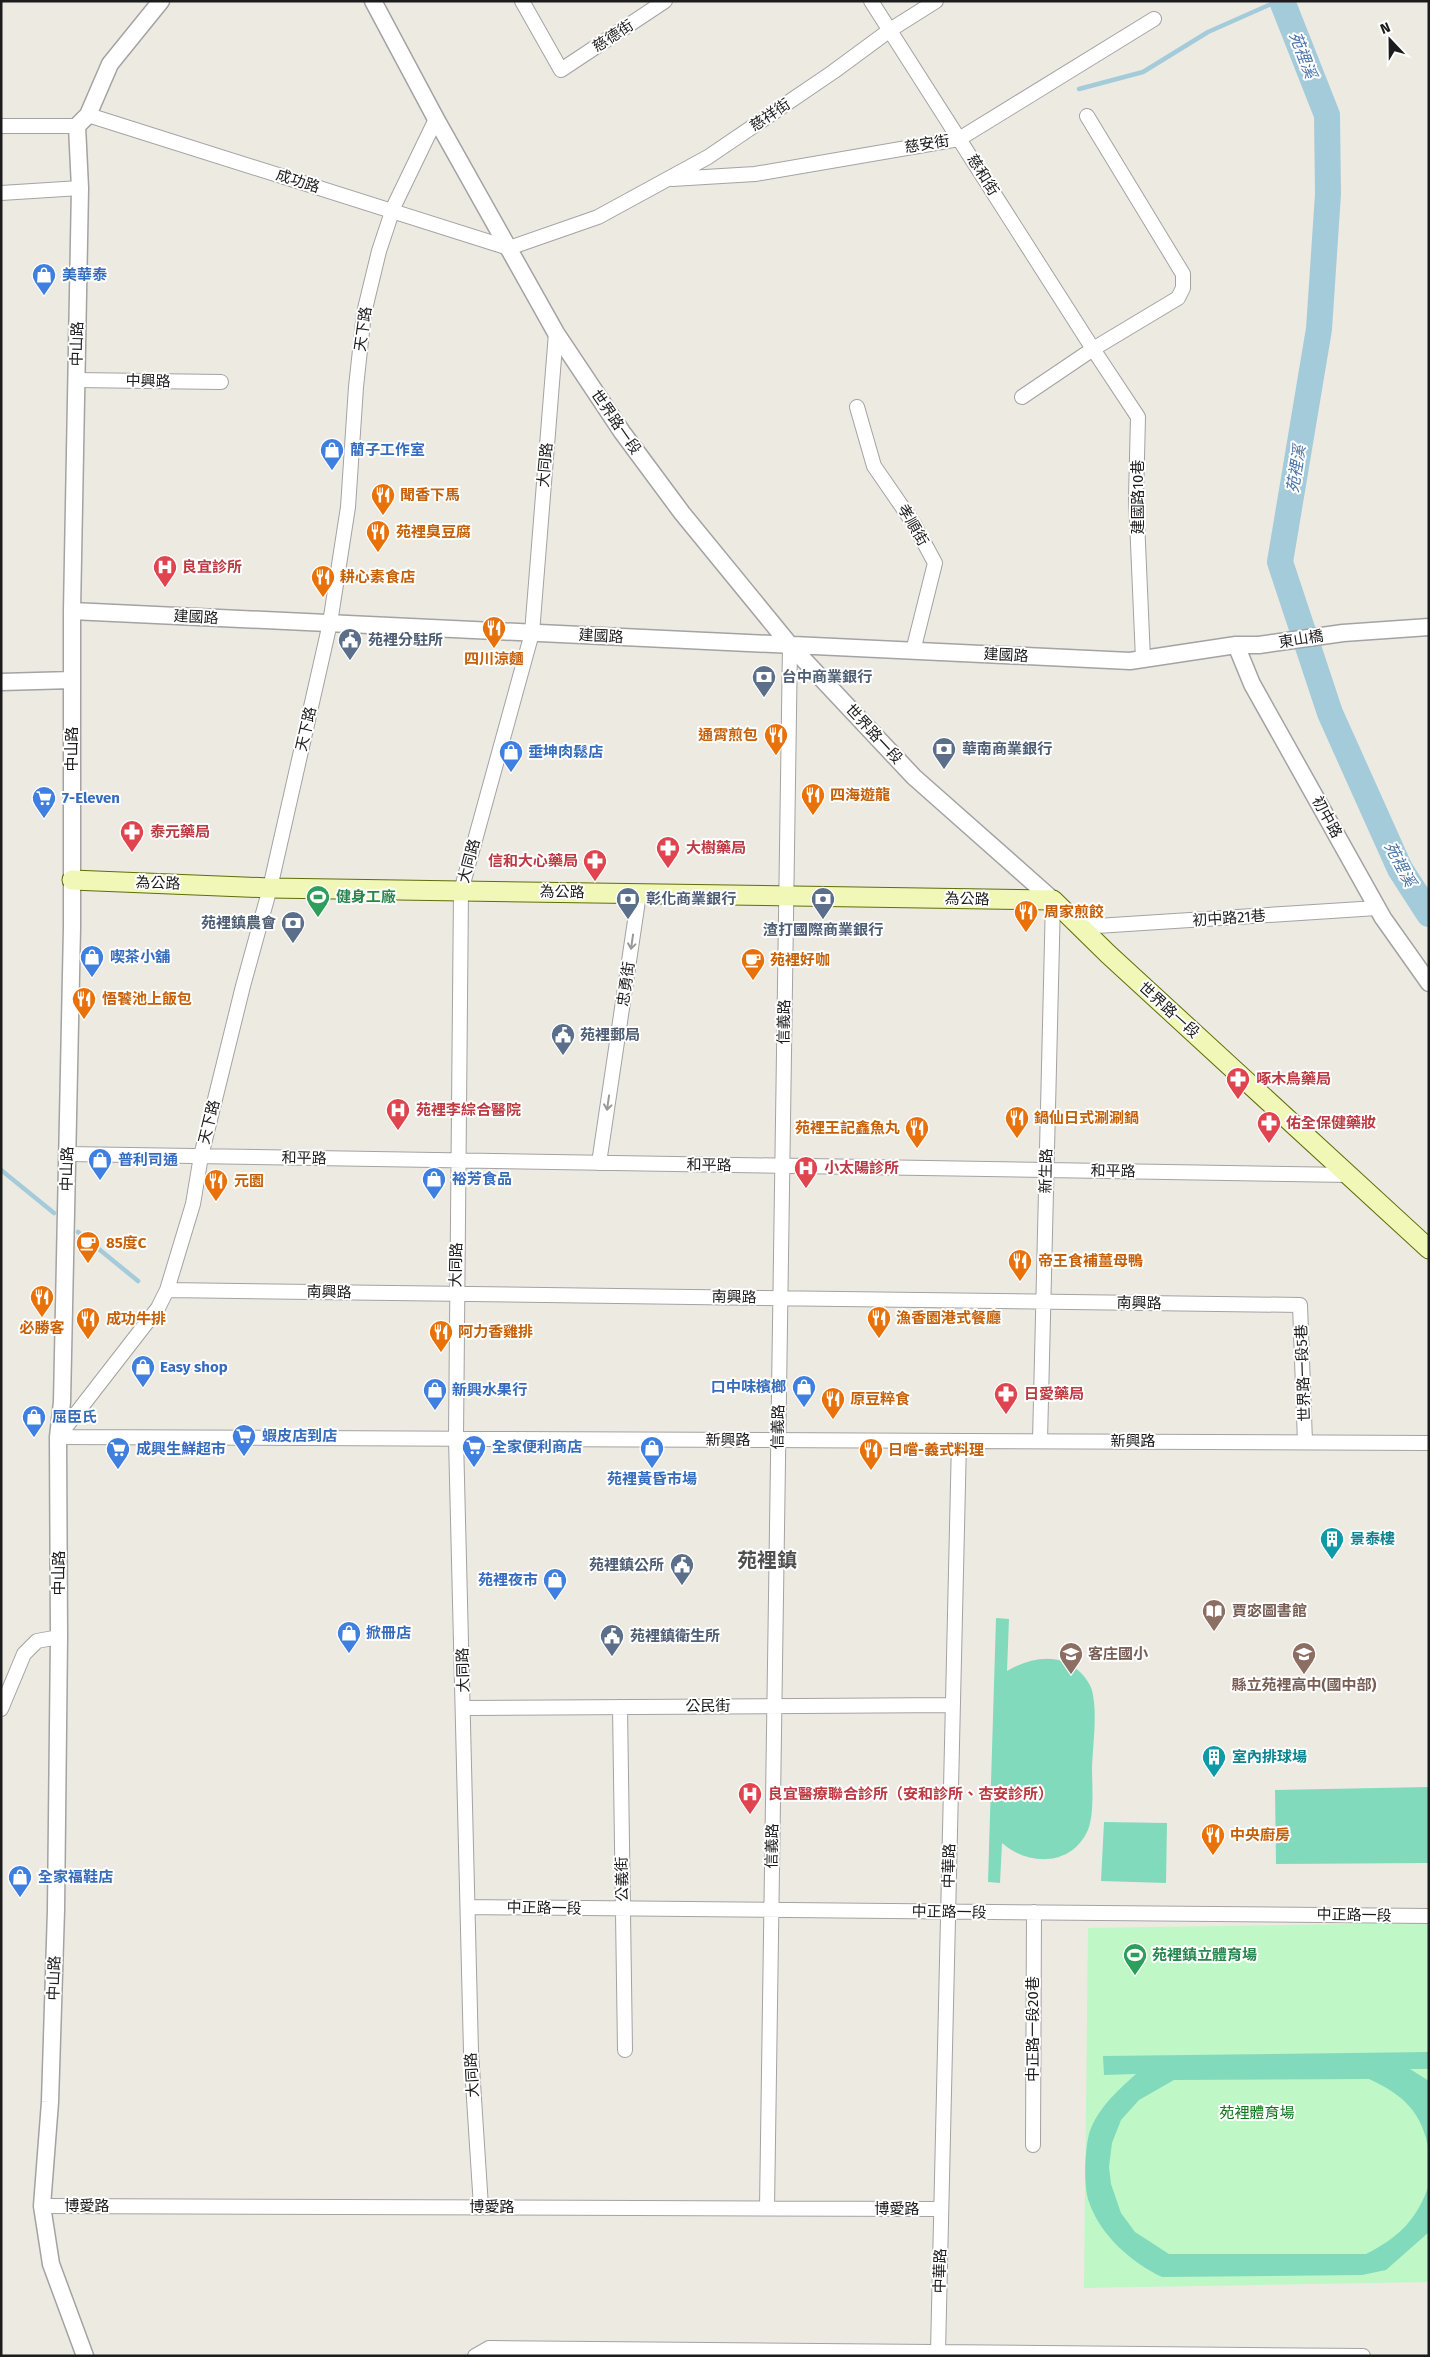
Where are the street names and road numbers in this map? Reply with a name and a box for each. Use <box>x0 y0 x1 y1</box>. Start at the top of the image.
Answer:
street label: 慈德街 <box>589 16 637 56</box>
street label: 慈祥街 <box>746 95 794 135</box>
street label: 慈安街 <box>903 132 951 156</box>
street label: 慈和街 <box>963 151 1003 199</box>
street label: 成功路 <box>274 165 322 197</box>
street label: 天下路 <box>351 305 375 353</box>
street label: 中山路 <box>68 321 86 367</box>
street label: 中興路 <box>125 372 171 390</box>
street label: 世界路一段 <box>587 386 645 458</box>
street label: 大同路 <box>534 442 556 488</box>
street label: 建國路10巷 <box>1129 460 1147 534</box>
street label: 孝順街 <box>894 501 932 549</box>
street label: 建國路 <box>173 607 219 627</box>
street label: 建國路 <box>578 626 624 646</box>
street label: 東山橋 <box>1277 627 1325 651</box>
street label: 建國路 <box>983 645 1029 665</box>
street label: 世界路一段 <box>842 700 906 768</box>
street label: 天下路 <box>292 705 320 753</box>
street label: 中山路 <box>63 726 81 772</box>
street label: 初中路 <box>1308 793 1346 841</box>
street label: 大同路 <box>454 837 484 885</box>
street label: 為公路 <box>135 873 181 893</box>
street label: 為公路 <box>539 883 585 901</box>
street label: 為公路 <box>944 890 990 908</box>
street label: 初中路21巷 <box>1192 906 1266 930</box>
street label: 忠勇街 <box>614 960 638 1008</box>
street label: 世界路一段 <box>1135 978 1203 1042</box>
street label: 信義路 <box>775 999 793 1045</box>
street label: 天下路 <box>195 1098 223 1146</box>
street label: 中山路 <box>58 1146 76 1192</box>
street label: 新生路 <box>1037 1148 1055 1194</box>
street label: 和平路 <box>281 1149 327 1167</box>
street label: 和平路 <box>686 1156 732 1174</box>
street label: 和平路 <box>1090 1162 1136 1180</box>
street label: 大同路 <box>447 1242 465 1288</box>
street label: 南興路 <box>306 1283 352 1301</box>
street label: 南興路 <box>711 1288 757 1306</box>
street label: 南興路 <box>1116 1294 1162 1312</box>
street label: 世界路一段5巷 <box>1292 1324 1314 1422</box>
street label: 信義路 <box>769 1404 787 1450</box>
street label: 新興路 <box>705 1431 751 1449</box>
street label: 新興路 <box>1110 1432 1156 1450</box>
street label: 中山路 <box>50 1550 68 1596</box>
street label: 大同路 <box>454 1647 472 1693</box>
street label: 公民街 <box>685 1697 731 1715</box>
street label: 信義路 <box>763 1823 781 1869</box>
street label: 中華路 <box>940 1843 958 1889</box>
street label: 公義街 <box>613 1856 631 1902</box>
street label: 中正路一段 <box>506 1898 582 1918</box>
street label: 中正路一段 <box>911 1902 987 1922</box>
street label: 中正路一段 <box>1316 1905 1392 1925</box>
street label: 中山路 <box>44 1955 64 2001</box>
street label: 中正路一段20巷 <box>1024 1976 1042 2082</box>
street label: 大同路 <box>462 2052 482 2098</box>
street label: 博愛路 <box>64 2197 110 2215</box>
street label: 博愛路 <box>469 2198 515 2216</box>
street label: 博愛路 <box>874 2200 920 2218</box>
street label: 中華路 <box>931 2248 949 2294</box>

